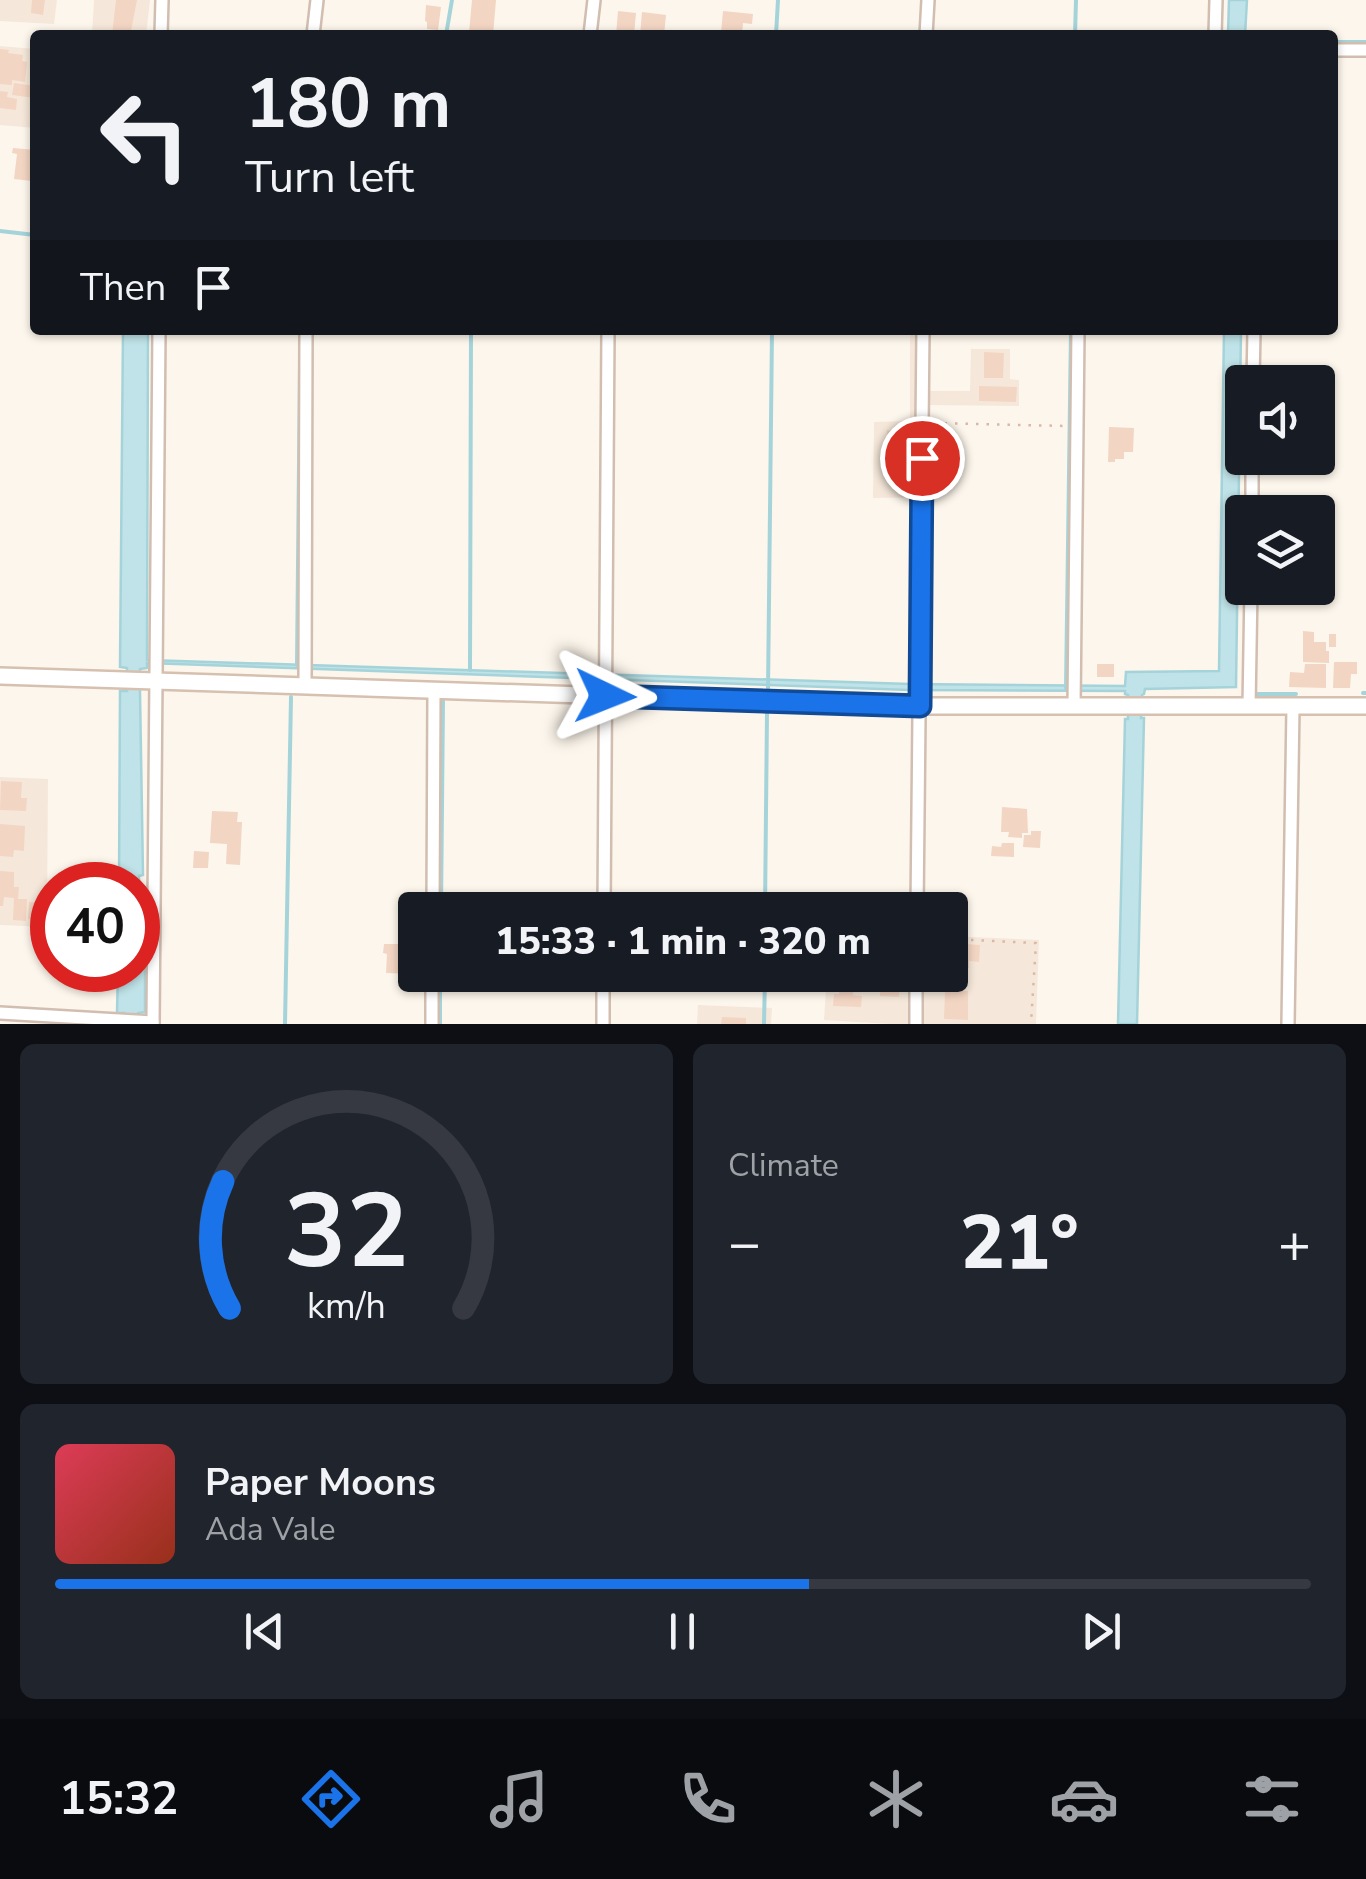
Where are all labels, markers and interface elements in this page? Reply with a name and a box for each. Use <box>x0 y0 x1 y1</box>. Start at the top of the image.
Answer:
text: 180 m <box>245 56 451 152</box>
icon: left <box>80 70 210 200</box>
text: Turn left <box>245 147 414 208</box>
icon: arrive <box>186 260 241 315</box>
text: Then <box>80 262 166 313</box>
map controls <box>1225 365 1335 605</box>
button: sound <box>1225 365 1335 475</box>
pin <box>880 416 965 501</box>
icon: arrive <box>895 431 950 486</box>
button: layers <box>1225 495 1335 605</box>
position arrow <box>553 644 657 748</box>
speed limit sign: 40 <box>30 862 160 992</box>
text: 15:33 · 1 min · 320 m <box>495 916 871 967</box>
text: Climate <box>728 1144 839 1187</box>
text: 32 <box>284 1161 409 1303</box>
text: 21° <box>960 1192 1079 1294</box>
text: − <box>728 1206 761 1281</box>
text: + <box>1278 1206 1311 1281</box>
text: km/h <box>307 1282 386 1331</box>
text: Paper Moons <box>205 1457 436 1508</box>
text: Ada Vale <box>205 1508 336 1551</box>
icon: previous <box>237 1604 292 1659</box>
icon: pause <box>655 1604 710 1659</box>
icon: next <box>1074 1604 1129 1659</box>
icon: directions <box>296 1764 366 1834</box>
icon: music <box>484 1764 554 1834</box>
icon: phone <box>673 1764 743 1834</box>
icon: climate <box>861 1764 931 1834</box>
icon: car <box>1049 1764 1119 1834</box>
icon: filters <box>1237 1764 1307 1834</box>
text: 15:32 <box>59 1769 178 1830</box>

